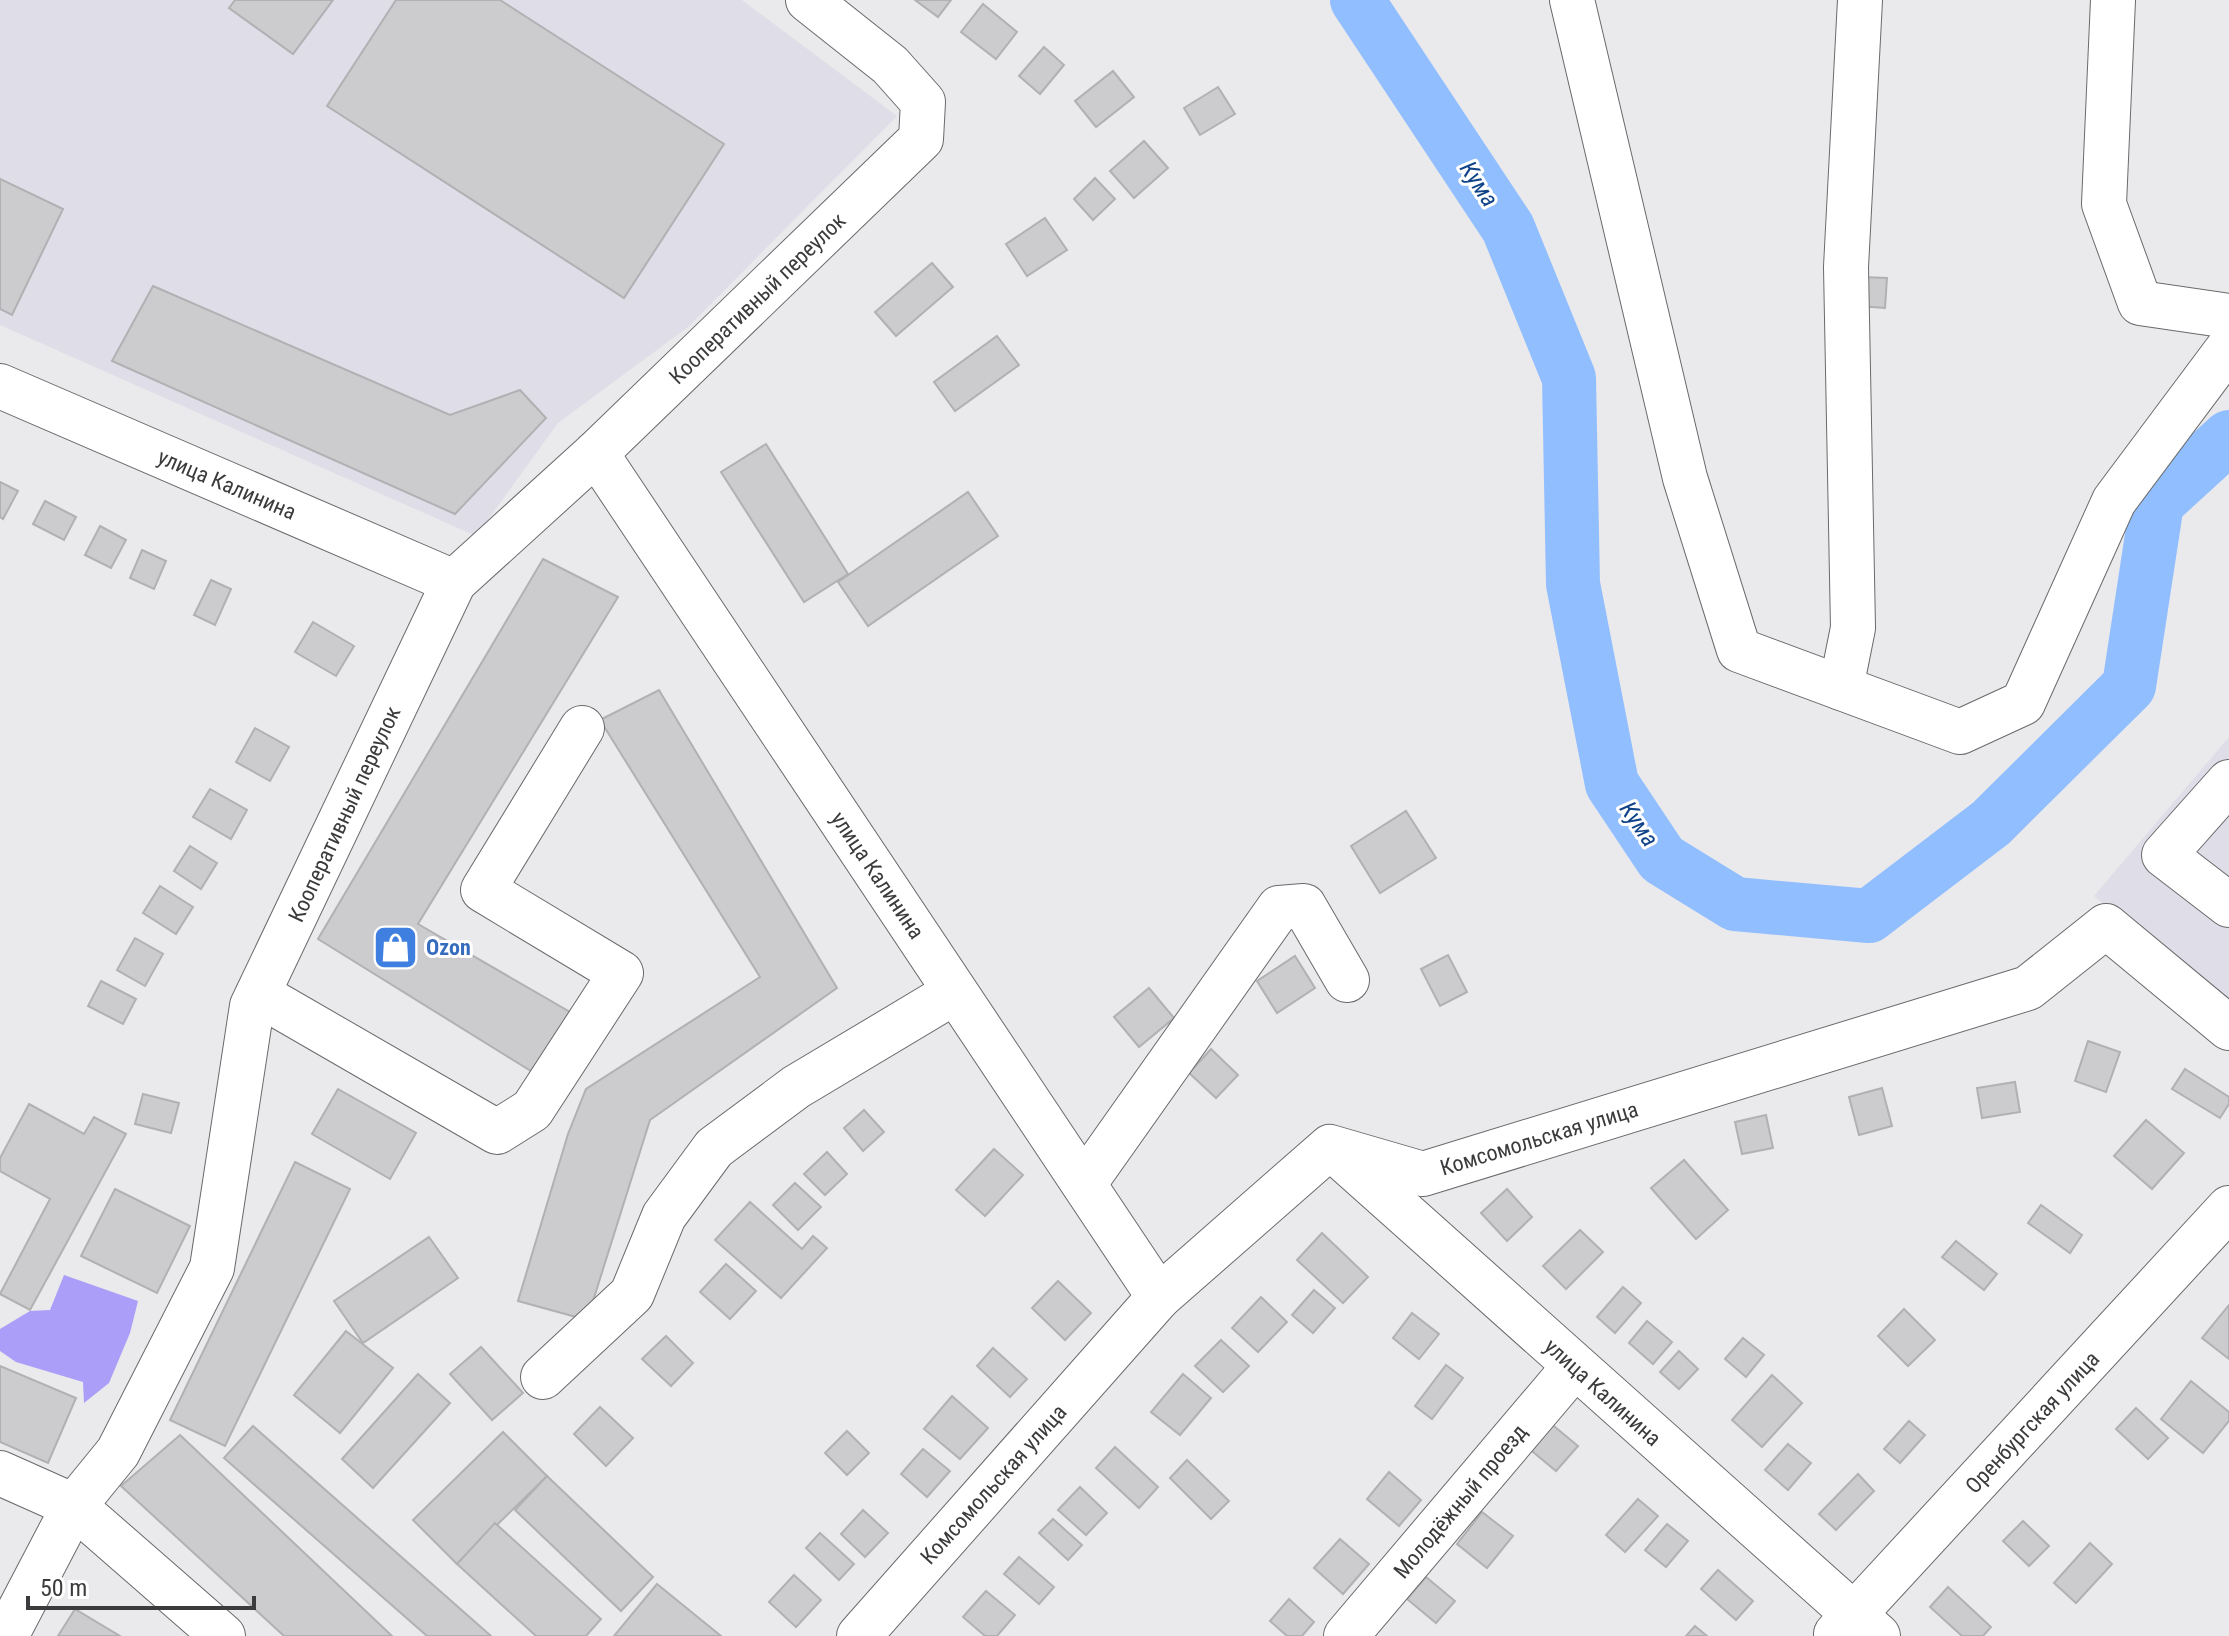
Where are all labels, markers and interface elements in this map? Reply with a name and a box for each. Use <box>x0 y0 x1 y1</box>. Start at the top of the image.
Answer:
water label: Кума <box>1454 156 1504 212</box>
street label: Кооперативный переулок <box>664 207 851 389</box>
street label: улица Калинина <box>154 444 300 525</box>
street label: Кооперативный переулок <box>283 702 406 926</box>
water label: Кума <box>1614 796 1664 852</box>
street label: улица Калинина <box>826 807 929 944</box>
shop icon: Ozon <box>371 923 419 971</box>
place label: Ozon <box>426 935 471 960</box>
street label: Комсомольская улица <box>1437 1096 1641 1180</box>
street label: улица Калинина <box>1539 1334 1666 1451</box>
street label: Оренбургская улица <box>1960 1346 2104 1498</box>
street label: Комсомольская улица <box>915 1400 1071 1569</box>
street label: Молодёжный проезд <box>1389 1419 1532 1583</box>
scale bar <box>28 1560 254 1610</box>
text: 50 m <box>40 1574 87 1602</box>

